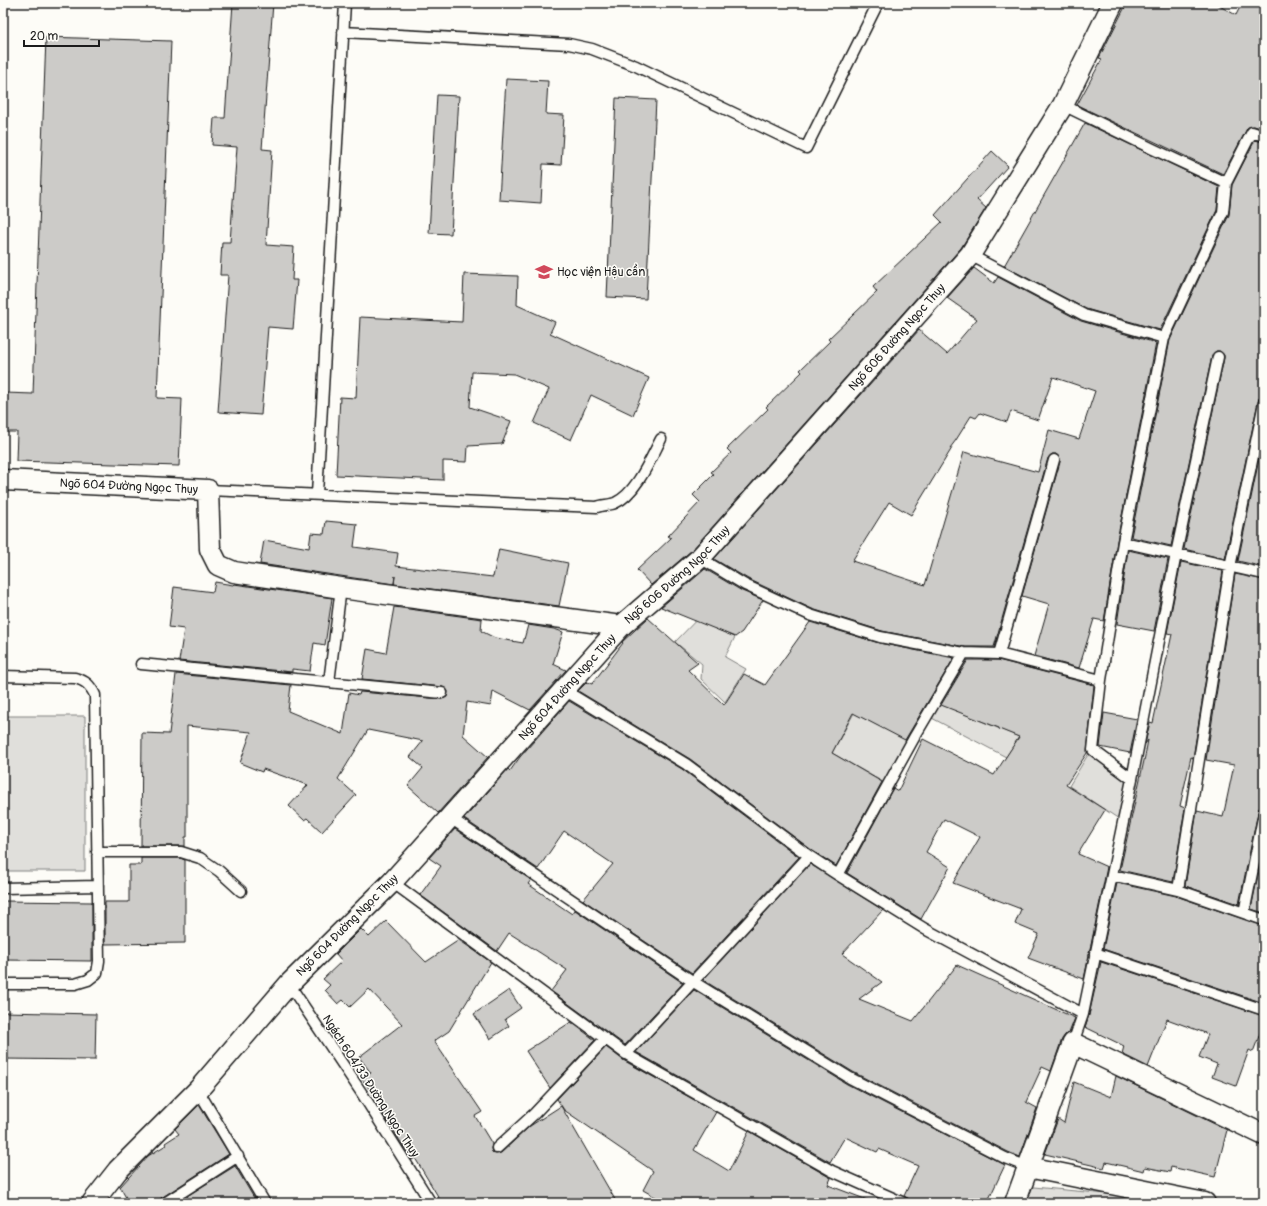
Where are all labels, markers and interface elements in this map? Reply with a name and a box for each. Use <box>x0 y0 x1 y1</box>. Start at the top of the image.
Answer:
scale bar <box>24 22 99 48</box>
text: 20 m <box>30 29 59 44</box>
school or university icon: Học viện Hậu cần <box>534 262 554 282</box>
place label: Học viện Hậu cần <box>557 263 646 280</box>
street label: Ngõ 606 Đường Ngọc Thụy <box>846 281 949 394</box>
street label: Ngõ 604 Đường Ngọc Thụy <box>59 476 198 497</box>
street label: Ngõ 606 Đường Ngọc Thụy <box>622 523 733 628</box>
street label: Ngõ 604 Đường Ngọc Thụy <box>516 631 619 744</box>
street label: Ngõ 604 Đường Ngọc Thụy <box>293 871 401 979</box>
street label: Ngách 604/33 Đường Ngọc Thụy <box>319 1012 422 1160</box>

